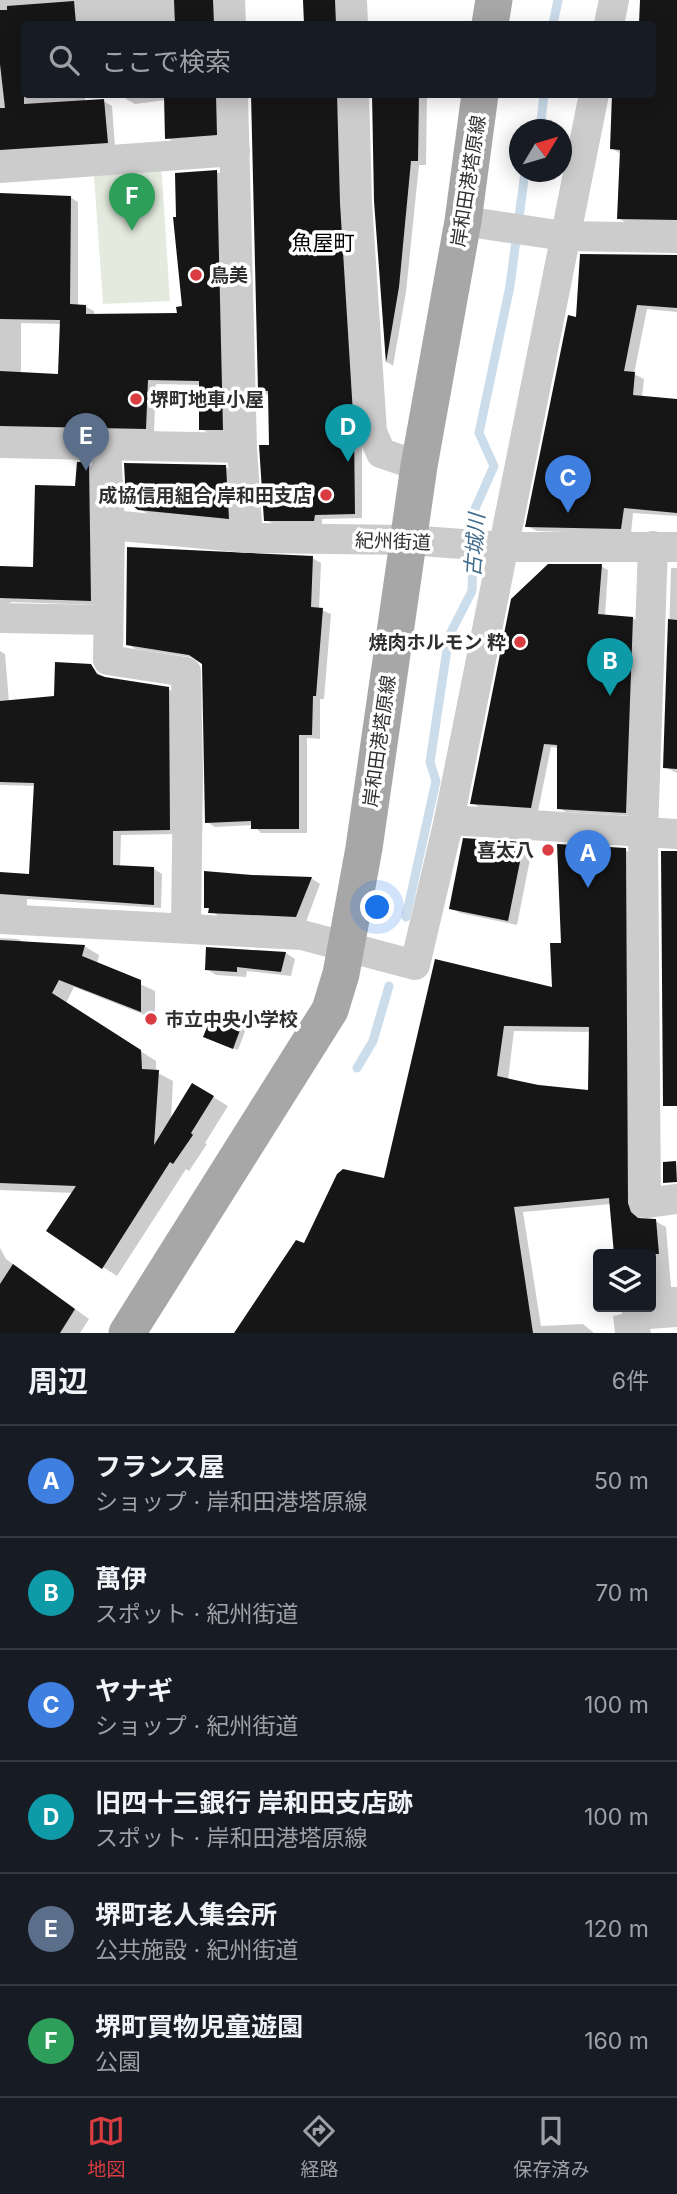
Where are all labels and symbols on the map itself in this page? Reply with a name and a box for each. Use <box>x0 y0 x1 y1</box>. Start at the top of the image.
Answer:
street label: 岸和田港塔原線 <box>447 114 490 249</box>
north arrow <box>509 119 572 182</box>
pin: F <box>109 173 155 231</box>
district label: 魚屋町 <box>292 230 355 255</box>
place label: 鳥美 <box>210 264 248 287</box>
marker: 鳥美 <box>188 267 204 283</box>
place label: 堺町地車小屋 <box>150 388 264 411</box>
marker: 堺町地車小屋 <box>128 391 144 407</box>
pin: D <box>325 404 371 462</box>
pin: E <box>63 413 109 471</box>
pin: C <box>545 455 591 513</box>
place label: 成協信用組合 岸和田支店 <box>98 484 312 507</box>
marker: 成協信用組合 岸和田支店 <box>318 487 334 503</box>
water label: 古城川 <box>460 511 489 577</box>
street label: 紀州街道 <box>355 529 431 554</box>
place label: 焼肉ホルモン 粋 <box>369 631 506 654</box>
marker: 焼肉ホルモン 粋 <box>512 634 528 650</box>
pin: B <box>587 638 633 696</box>
street label: 岸和田港塔原線 <box>359 674 400 809</box>
pin: A <box>565 830 611 888</box>
place label: 喜太八 <box>477 839 534 862</box>
marker: 喜太八 <box>540 842 556 858</box>
your location <box>360 890 394 924</box>
place label: 市立中央小学校 <box>165 1008 298 1031</box>
marker: 市立中央小学校 <box>143 1011 159 1027</box>

